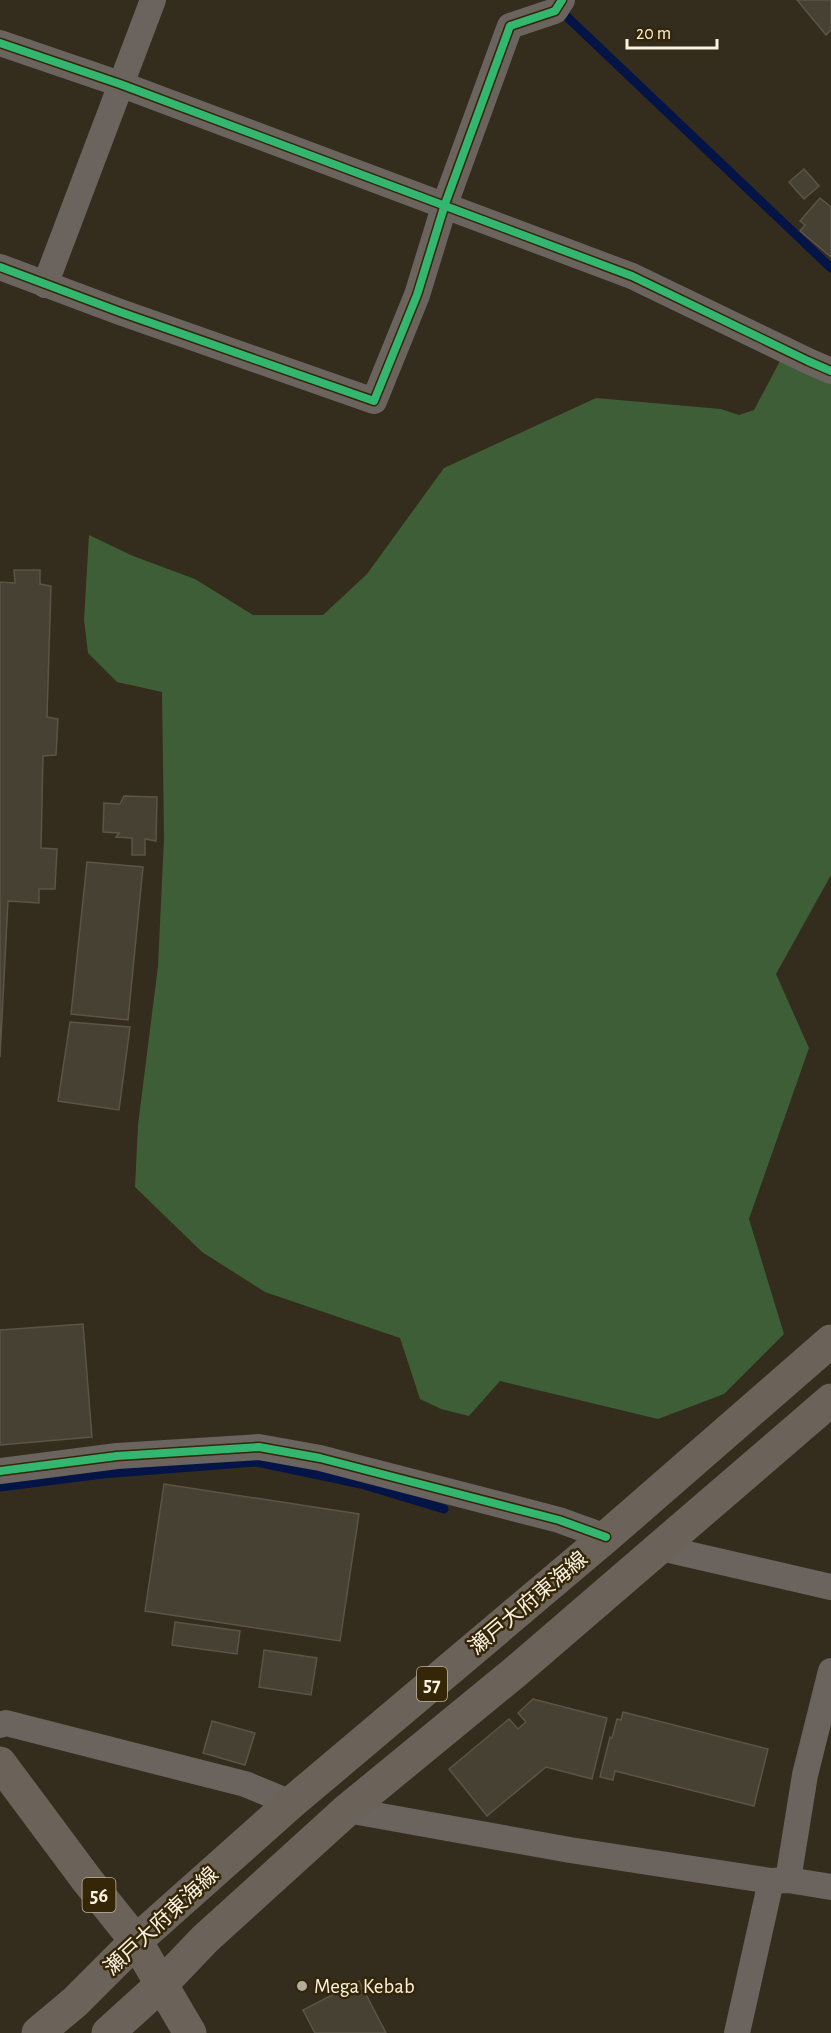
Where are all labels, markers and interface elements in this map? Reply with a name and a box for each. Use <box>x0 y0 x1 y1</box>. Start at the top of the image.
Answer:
scale bar <box>627 12 717 50</box>
text: 20 m <box>636 25 671 43</box>
street label: 瀬戸大府東海線 <box>465 1547 591 1659</box>
road number: 57 <box>417 1667 447 1701</box>
street label: 瀬戸大府東海線 <box>100 1863 222 1979</box>
road number: 56 <box>82 1878 116 1912</box>
place label: Mega Kebab <box>314 1976 415 1997</box>
marker: Mega Kebab <box>295 1979 309 1993</box>

